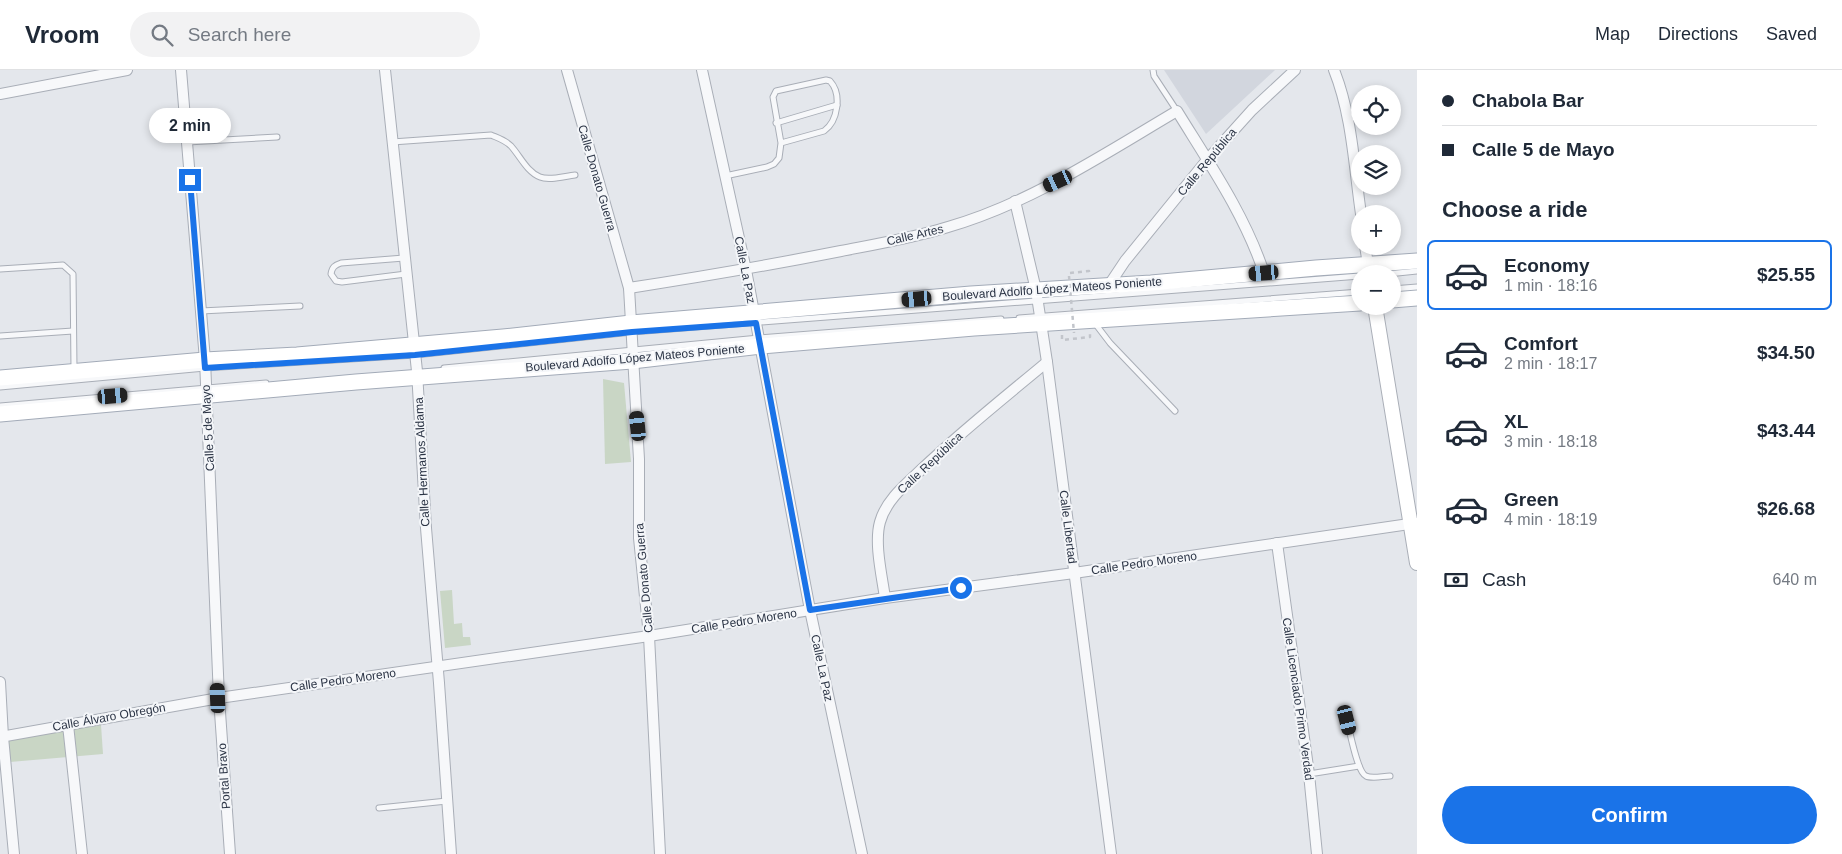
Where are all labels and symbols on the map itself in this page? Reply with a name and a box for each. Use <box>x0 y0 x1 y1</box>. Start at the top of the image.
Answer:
callout: 2 min <box>149 108 231 142</box>
street label: Calle Donato Guerra <box>575 123 619 233</box>
street label: Calle República <box>1175 125 1240 199</box>
car <box>1041 168 1074 194</box>
route end <box>179 169 201 191</box>
street label: Calle Artes <box>885 222 945 248</box>
street label: Calle La Paz <box>732 235 758 305</box>
car <box>1248 264 1279 282</box>
street label: Boulevard Adolfo López Mateos Poniente <box>942 274 1163 304</box>
car <box>901 290 932 308</box>
street label: Boulevard Adolfo López Mateos Poniente <box>525 341 746 375</box>
street label: Calle 5 de Mayo <box>199 384 217 472</box>
car <box>97 387 128 405</box>
street label: Calle Hermanos Aldama <box>412 397 432 527</box>
car <box>628 410 647 442</box>
street label: Calle República <box>894 429 966 497</box>
street label: Calle Libertad <box>1057 489 1079 565</box>
street label: Calle Donato Guerra <box>632 522 656 633</box>
street label: Calle Pedro Moreno <box>1090 549 1198 577</box>
route start <box>950 577 972 599</box>
street label: Calle Pedro Moreno <box>690 606 798 636</box>
street label: Calle Licenciado Primo Verdad <box>1280 617 1316 781</box>
street label: Calle La Paz <box>808 633 836 703</box>
street label: Calle Pedro Moreno <box>289 666 397 694</box>
car <box>209 683 226 713</box>
street label: Calle Álvaro Obregón <box>51 699 167 734</box>
car <box>1336 704 1357 736</box>
street label: Portal Bravo <box>215 742 233 809</box>

